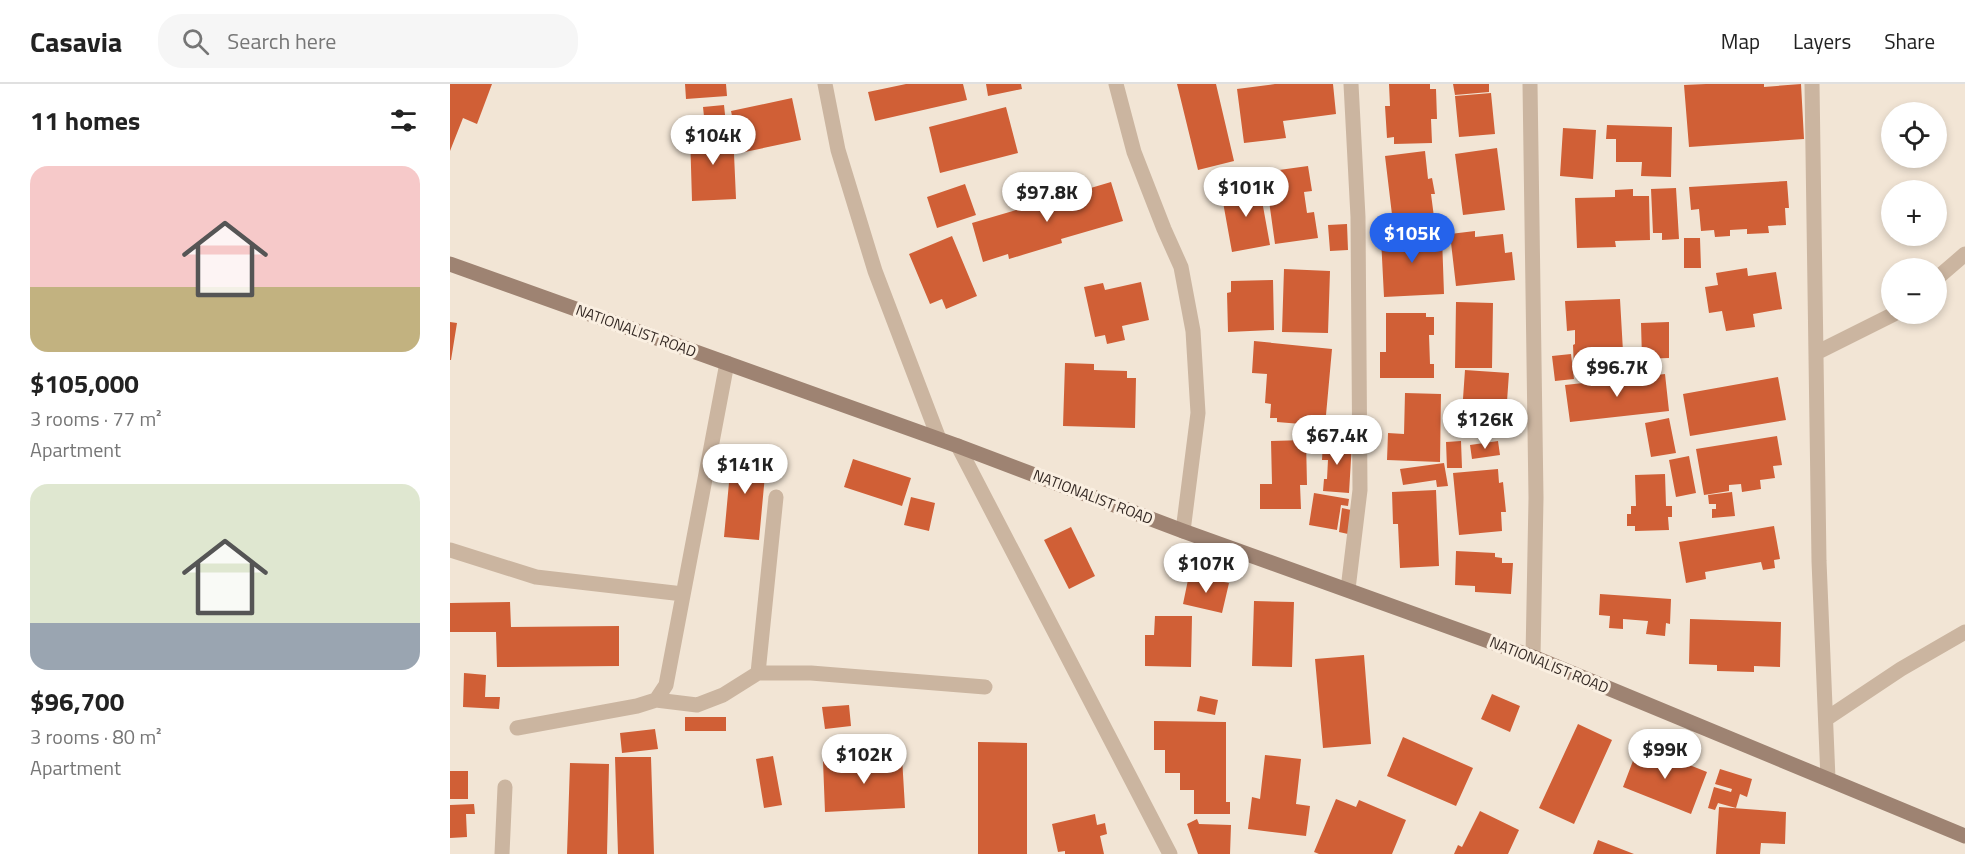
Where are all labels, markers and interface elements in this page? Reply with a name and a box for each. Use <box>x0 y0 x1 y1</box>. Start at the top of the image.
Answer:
search box <box>158 14 578 68</box>
text: Casavia <box>30 20 122 63</box>
text: Search here <box>227 24 336 58</box>
icon: search <box>179 25 212 58</box>
text: Map <box>1721 25 1760 57</box>
text: Layers <box>1793 25 1851 57</box>
text: Share <box>1884 25 1935 57</box>
text: 11 homes <box>30 101 140 140</box>
map controls <box>1881 102 1947 324</box>
button: locate <box>1881 102 1947 168</box>
icon: filters <box>387 104 420 137</box>
pin: $104K <box>671 115 755 166</box>
text: $104K <box>685 119 741 150</box>
pin: $101K <box>1204 167 1288 218</box>
text: $101K <box>1218 171 1274 202</box>
pin: $97.8K <box>998 172 1096 223</box>
text: $97.8K <box>1016 176 1078 207</box>
button: + <box>1881 180 1947 246</box>
icon: home <box>171 205 279 313</box>
pin: $105K <box>1370 213 1454 264</box>
text: $105K <box>1384 217 1440 248</box>
button: − <box>1881 258 1947 324</box>
street label: NATIONALIST ROAD <box>573 298 700 363</box>
pin: $96.7K <box>1568 347 1666 398</box>
text: $96.7K <box>1586 351 1648 382</box>
text: $105,000 <box>30 364 139 403</box>
pin: $126K <box>1443 399 1527 450</box>
text: 3 rooms · 77 m² <box>30 403 162 434</box>
text: $126K <box>1457 403 1513 434</box>
pin: $67.4K <box>1288 415 1386 466</box>
text: $67.4K <box>1306 419 1368 450</box>
text: Apartment <box>30 434 121 465</box>
pin: $141K <box>703 444 787 495</box>
text: $141K <box>717 448 773 479</box>
street label: NATIONALIST ROAD <box>1030 463 1156 530</box>
icon: home <box>171 523 279 631</box>
pin: $107K <box>1164 543 1248 594</box>
text: $107K <box>1178 547 1234 578</box>
street label: NATIONALIST ROAD <box>1486 630 1612 699</box>
text: $96,700 <box>30 682 124 721</box>
text: 3 rooms · 80 m² <box>30 721 162 752</box>
pin: $99K <box>1629 729 1701 780</box>
text: $99K <box>1642 733 1688 764</box>
pin: $102K <box>822 734 906 785</box>
text: $102K <box>836 738 892 769</box>
text: Apartment <box>30 752 121 783</box>

